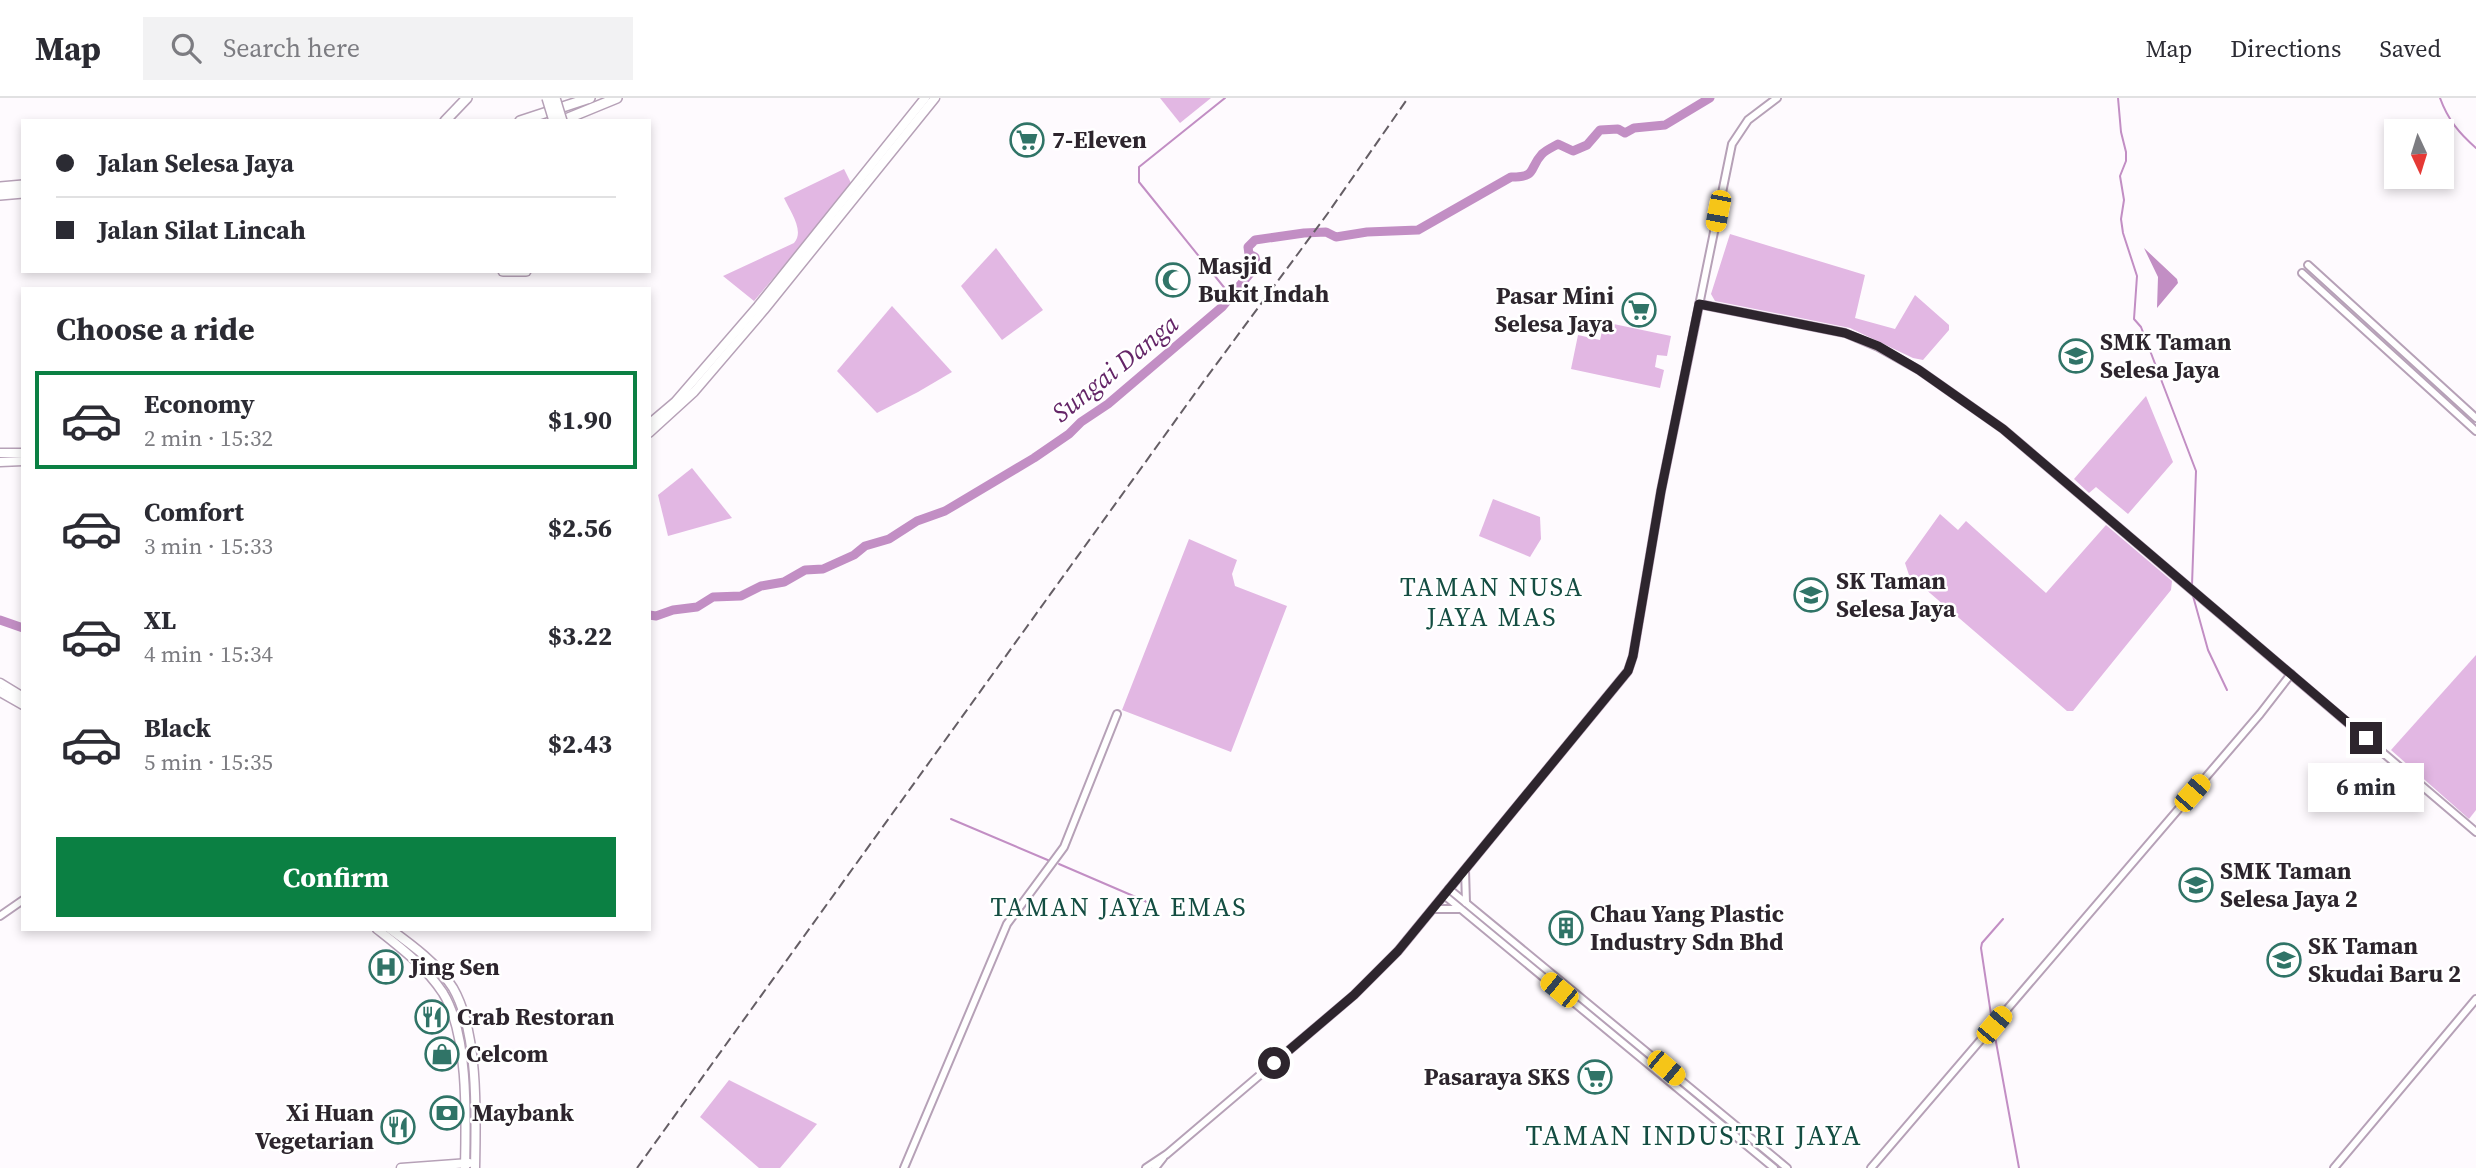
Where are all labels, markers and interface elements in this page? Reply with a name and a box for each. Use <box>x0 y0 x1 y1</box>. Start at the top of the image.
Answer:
search box <box>143 17 633 80</box>
text: Map <box>35 26 101 71</box>
icon: search <box>167 29 205 67</box>
text: Search here <box>223 30 360 66</box>
text: Map <box>2145 32 2192 65</box>
text: Directions <box>2230 32 2341 65</box>
text: Saved <box>2379 32 2441 65</box>
north arrow <box>2384 119 2454 189</box>
map controls <box>2384 119 2454 189</box>
supermarket icon: 7-Eleven <box>1008 121 1046 159</box>
place label: 7-Eleven <box>1052 123 1147 156</box>
text: Jalan Selesa Jaya <box>98 145 294 181</box>
car <box>1704 188 1733 234</box>
text: Jalan Silat Lincah <box>98 212 306 248</box>
place label: Masjid Bukit Indah <box>1198 249 1329 310</box>
mosque icon: Masjid Bukit Indah <box>1154 261 1192 299</box>
place label: Pasar Mini Selesa Jaya <box>1494 279 1614 340</box>
supermarket icon: Pasar Mini Selesa Jaya <box>1620 291 1658 329</box>
water label: Sungai Danga <box>1044 305 1186 430</box>
text: Choose a ride <box>56 307 255 351</box>
place label: SMK Taman Selesa Jaya <box>2100 325 2232 386</box>
school or university icon: SMK Taman Selesa Jaya <box>2057 337 2095 375</box>
text: Economy <box>144 386 255 422</box>
icon: car <box>60 389 123 452</box>
text: $1.90 <box>548 402 612 438</box>
text: 2 min · 15:32 <box>144 422 273 454</box>
text: Comfort <box>144 494 244 530</box>
icon: car <box>60 497 123 560</box>
text: $2.56 <box>548 510 612 546</box>
text: 3 min · 15:33 <box>144 530 273 562</box>
place label: SK Taman Selesa Jaya <box>1836 564 1956 625</box>
district label: TAMAN NUSA JAYA MAS <box>1400 569 1584 635</box>
school or university icon: SK Taman Selesa Jaya <box>1792 576 1830 614</box>
text: XL <box>144 602 176 638</box>
icon: car <box>60 605 123 668</box>
text: $3.22 <box>548 618 612 654</box>
text: 4 min · 15:34 <box>144 638 273 670</box>
text: Black <box>144 710 211 746</box>
icon: car <box>60 713 123 776</box>
route end <box>2350 722 2382 754</box>
text: $2.43 <box>548 726 612 762</box>
text: 5 min · 15:35 <box>144 746 273 778</box>
callout: 6 min <box>2308 762 2424 812</box>
car <box>2171 770 2214 816</box>
text: 6 min <box>2336 771 2396 803</box>
button: Confirm <box>56 837 616 917</box>
place label: SMK Taman Selesa Jaya 2 <box>2220 854 2358 915</box>
school or university icon: SMK Taman Selesa Jaya 2 <box>2177 866 2215 904</box>
district label: TAMAN JAYA EMAS <box>990 889 1248 925</box>
place label: Chau Yang Plastic Industry Sdn Bhd <box>1590 897 1784 958</box>
building icon: Chau Yang Plastic Industry Sdn Bhd <box>1547 909 1585 947</box>
place label: SK Taman Skudai Baru 2 <box>2308 929 2461 990</box>
school or university icon: SK Taman Skudai Baru 2 <box>2265 941 2303 979</box>
hospital icon: Jing Sen <box>367 948 405 986</box>
place label: Jing Sen <box>408 950 500 983</box>
car <box>1537 969 1582 1011</box>
restaurant icon: Crab Restoran <box>413 998 451 1036</box>
place label: Crab Restoran <box>457 1000 615 1033</box>
car <box>1973 1002 2016 1048</box>
shop icon: Celcom <box>423 1035 461 1073</box>
place label: Celcom <box>466 1037 548 1070</box>
car <box>1644 1046 1689 1090</box>
route start <box>1258 1047 1290 1079</box>
supermarket icon: Pasaraya SKS <box>1576 1058 1614 1096</box>
place label: Pasaraya SKS <box>1424 1060 1570 1093</box>
bank icon: Maybank <box>428 1094 466 1132</box>
place label: Xi Huan Vegetarian <box>255 1096 374 1157</box>
place label: Maybank <box>472 1096 575 1129</box>
restaurant icon: Xi Huan Vegetarian <box>379 1108 417 1146</box>
district label: TAMAN INDUSTRI JAYA <box>1525 1116 1863 1154</box>

